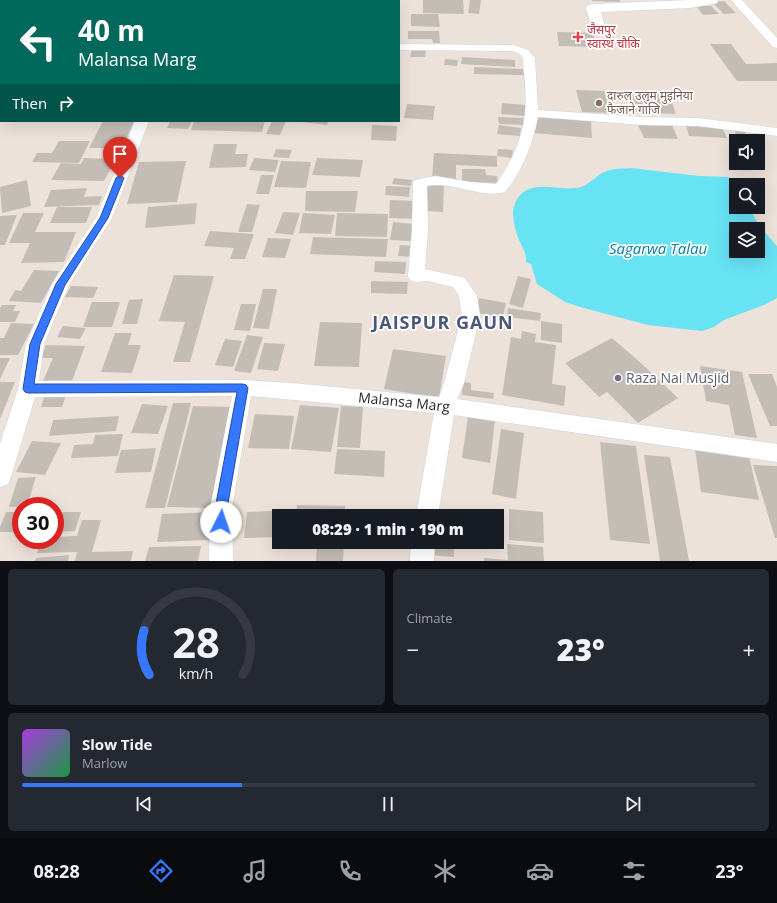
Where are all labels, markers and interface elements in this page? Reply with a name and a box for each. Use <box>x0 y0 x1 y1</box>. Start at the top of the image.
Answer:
text: 40 m <box>78 11 145 49</box>
icon: left <box>12 16 64 68</box>
place label: जैसपुर स्वास्थ चौकि <box>587 21 640 52</box>
marker: जैसपुर स्वास्थ चौकि <box>572 31 584 43</box>
text: Malansa Marg <box>78 47 196 71</box>
place label: दारुल उलुम मुइनिया फैजाने गाजि <box>607 87 694 118</box>
icon: right <box>55 92 77 114</box>
text: Then <box>12 93 47 113</box>
marker: दारुल उलुम मुइनिया फैजाने गाजि <box>594 98 604 108</box>
map controls <box>729 134 765 258</box>
button: sound <box>729 134 765 170</box>
pin <box>103 137 137 178</box>
icon: arrive <box>109 143 131 165</box>
button: search <box>729 178 765 214</box>
button: layers <box>729 222 765 258</box>
water label: Sagarwa Talau <box>609 238 707 258</box>
district label: JAISPUR GAUN <box>370 310 514 334</box>
place label: Raza Nai Musjid <box>626 368 729 387</box>
marker: Raza Nai Musjid <box>613 373 623 383</box>
street label: Malansa Marg <box>357 387 451 416</box>
speed limit sign: 30 <box>12 497 64 549</box>
position arrow <box>200 501 242 543</box>
text: 08:29 · 1 min · 190 m <box>312 519 464 539</box>
text: Climate <box>407 609 452 627</box>
text: 28 <box>172 614 220 670</box>
text: 23° <box>557 629 605 670</box>
text: − <box>407 634 419 664</box>
text: + <box>742 634 755 664</box>
text: km/h <box>179 664 214 683</box>
text: Slow Tide <box>82 734 152 754</box>
text: Marlow <box>82 754 127 772</box>
icon: previous <box>133 793 155 815</box>
icon: pause <box>377 793 399 815</box>
icon: next <box>622 793 644 815</box>
icon: directions <box>147 857 175 885</box>
icon: music <box>241 857 269 885</box>
icon: phone <box>336 857 364 885</box>
icon: climate <box>431 857 459 885</box>
icon: car <box>526 857 554 885</box>
icon: filters <box>620 857 648 885</box>
text: 08:28 <box>33 859 80 883</box>
text: 23° <box>715 859 744 883</box>

